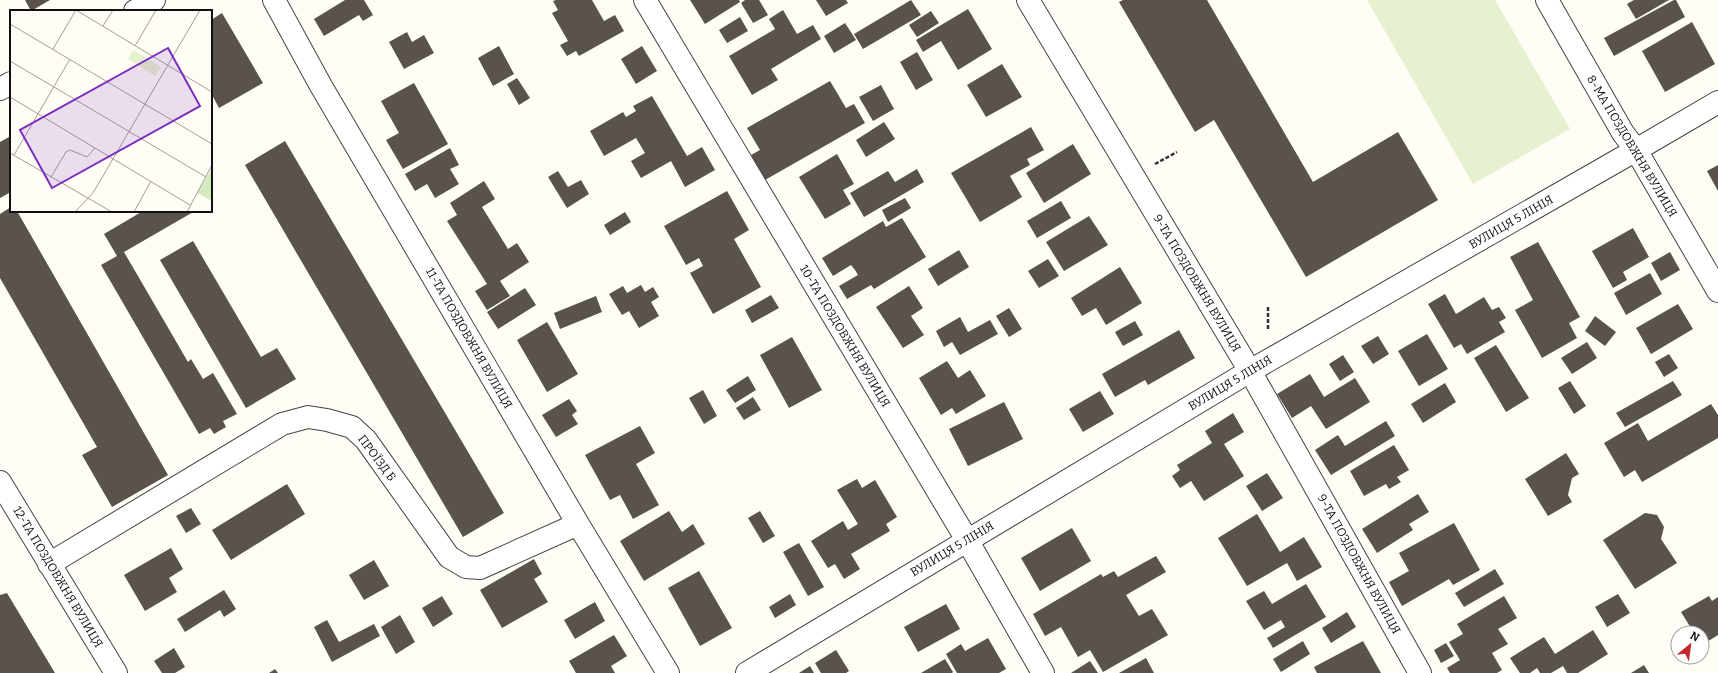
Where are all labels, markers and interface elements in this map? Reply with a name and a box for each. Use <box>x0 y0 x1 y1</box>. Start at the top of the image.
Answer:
inset map <box>10 10 212 212</box>
street label: 8-МА ПОЗДОВЖНЯ ВУЛИЦЯ <box>1584 73 1680 220</box>
street label: ВУЛИЦЯ 5 ЛІНІЯ <box>1467 192 1556 252</box>
street label: 9-ТА ПОЗДОВЖНЯ ВУЛИЦЯ <box>1150 212 1244 354</box>
street label: 10-ТА ПОЗДОВЖНЯ ВУЛИЦЯ <box>797 262 893 410</box>
street label: 11-ТА ПОЗДОВЖНЯ ВУЛИЦЯ <box>423 265 515 411</box>
street label: ВУЛИЦЯ 5 ЛІНІЯ <box>1186 353 1274 413</box>
street label: ПРОЇЗД Б <box>355 432 400 484</box>
street label: 9-ТА ПОЗДОВЖНЯ ВУЛИЦЯ <box>1315 492 1403 637</box>
street label: 12-ТА ПОЗДОВЖНЯ ВУЛИЦЯ <box>10 504 106 650</box>
street label: ВУЛИЦЯ 5 ЛІНІЯ <box>908 519 996 579</box>
north arrow <box>1670 625 1710 665</box>
text: N <box>1688 629 1702 645</box>

